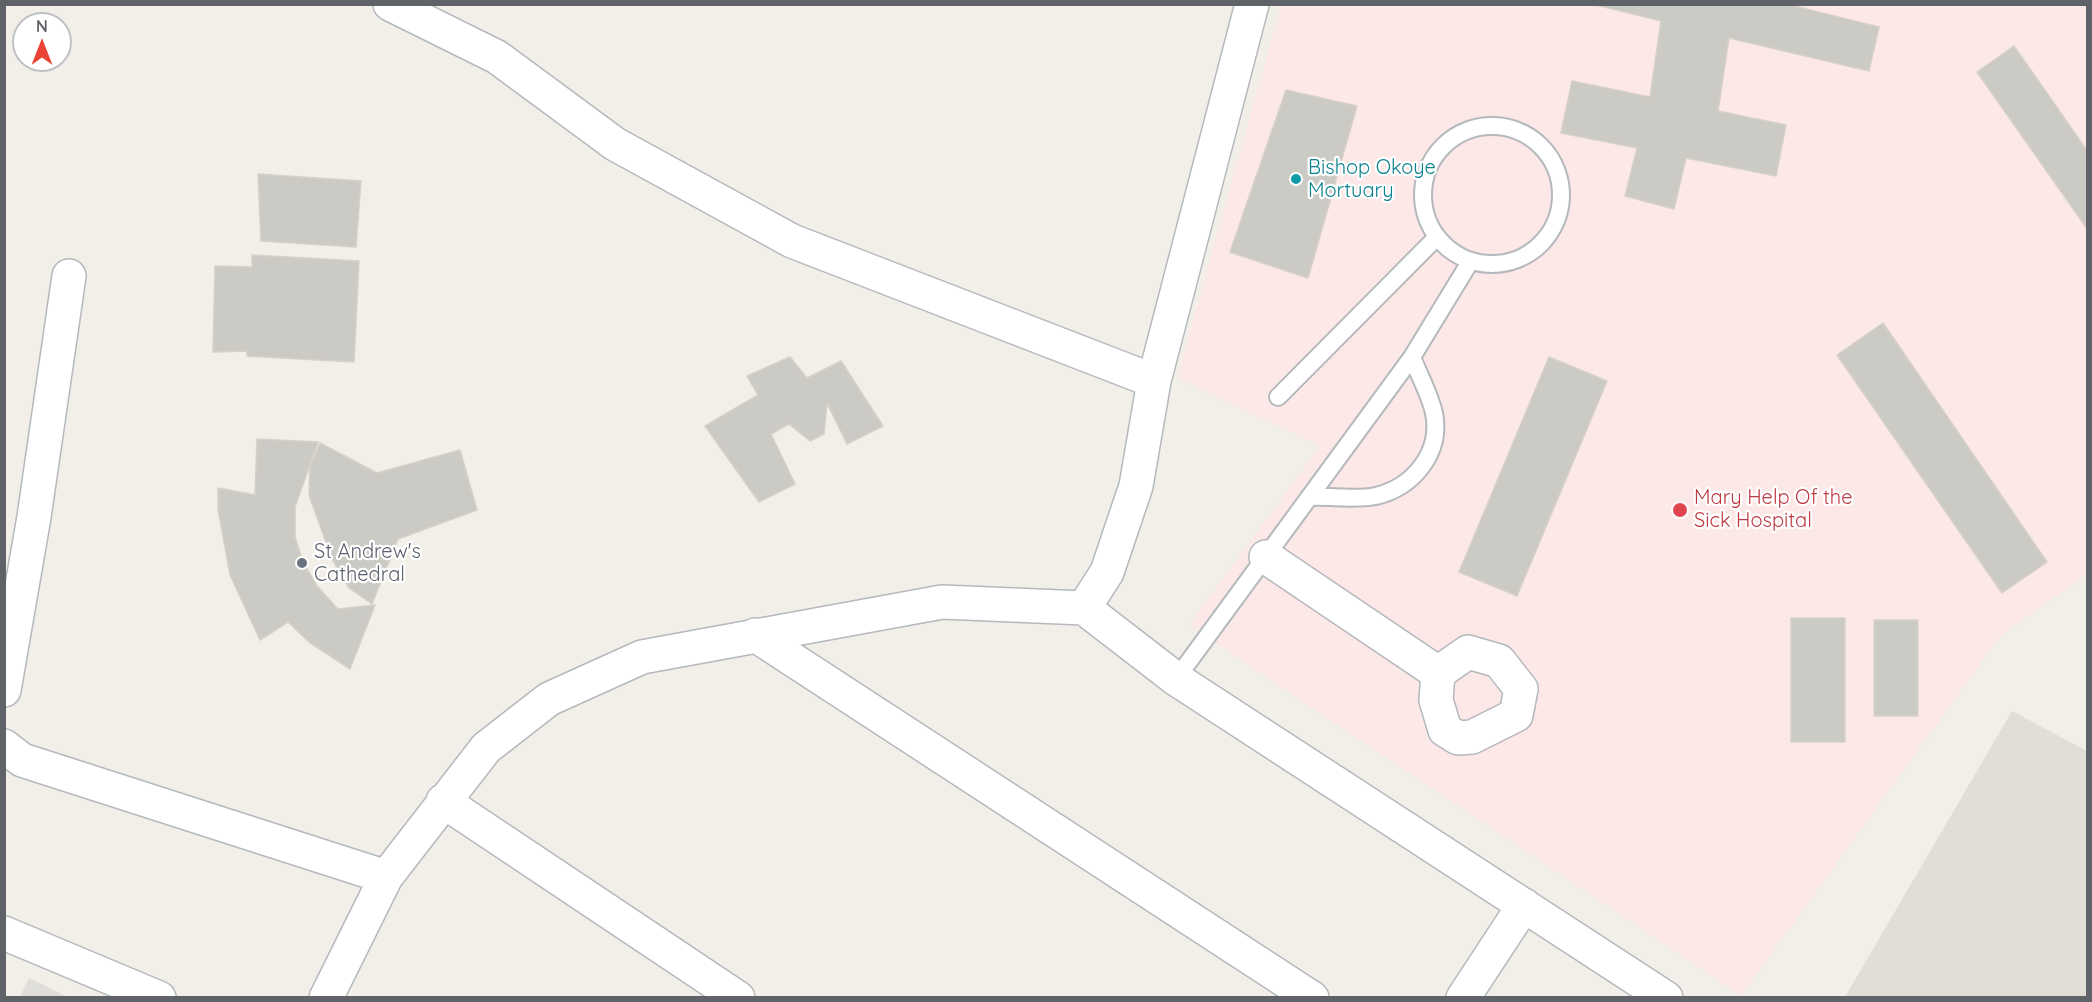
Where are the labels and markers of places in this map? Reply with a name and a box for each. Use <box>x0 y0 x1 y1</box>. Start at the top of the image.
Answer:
place label: Bishop Okoye Mortuary <box>1308 156 1436 203</box>
marker: Bishop Okoye Mortuary <box>1289 172 1303 186</box>
place label: Mary Help Of the Sick Hospital <box>1694 486 1852 533</box>
marker: Mary Help Of the Sick Hospital <box>1671 501 1689 519</box>
place label: St Andrew's Cathedral <box>314 540 421 587</box>
marker: St Andrew's Cathedral <box>295 556 309 570</box>

